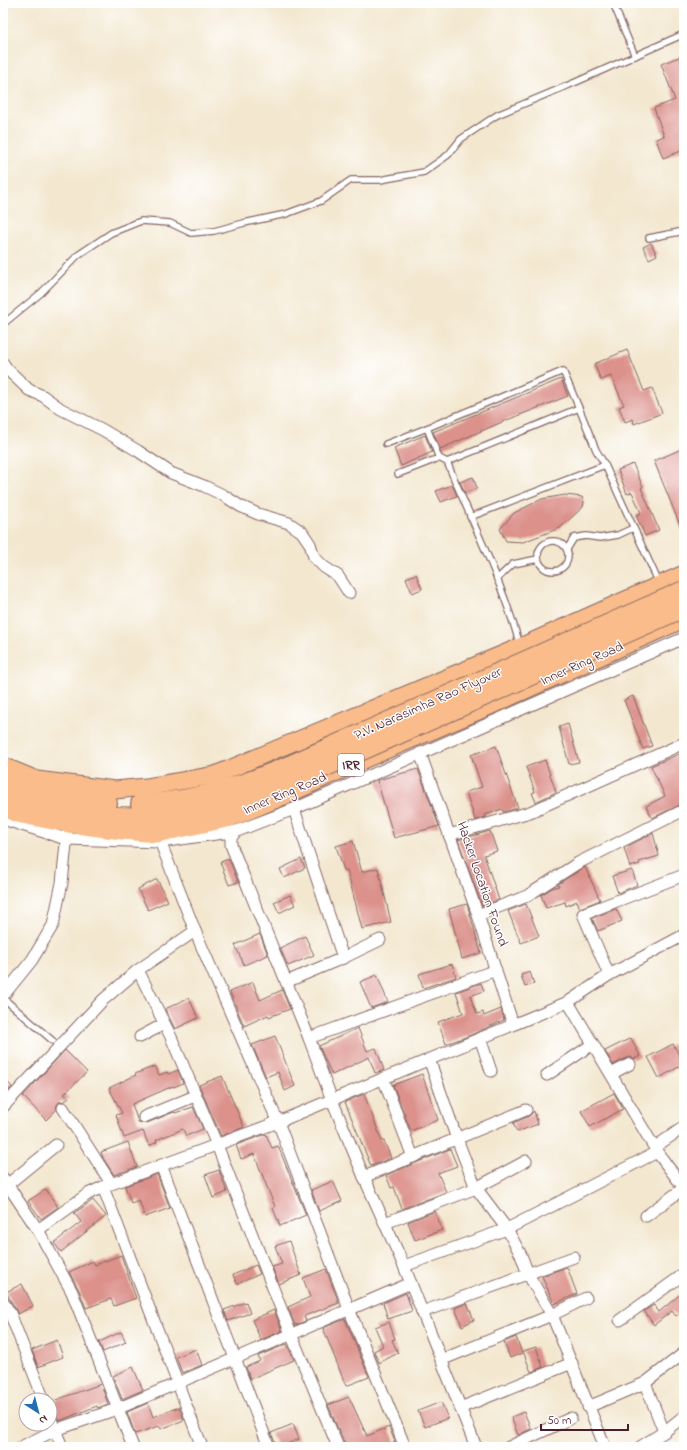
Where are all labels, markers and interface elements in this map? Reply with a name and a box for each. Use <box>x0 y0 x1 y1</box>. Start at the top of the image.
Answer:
street label: Inner Ring Road <box>537 636 627 693</box>
street label: P.V. Narasimha Rao Flyover <box>351 662 506 747</box>
road number: IRR <box>338 754 364 776</box>
street label: Inner Ring Road <box>240 767 330 822</box>
street label: Hacker Location Found <box>451 819 513 950</box>
north arrow <box>18 1392 58 1432</box>
scale bar <box>541 1406 628 1432</box>
text: N <box>36 1411 51 1428</box>
text: 50 m <box>547 1412 571 1430</box>

